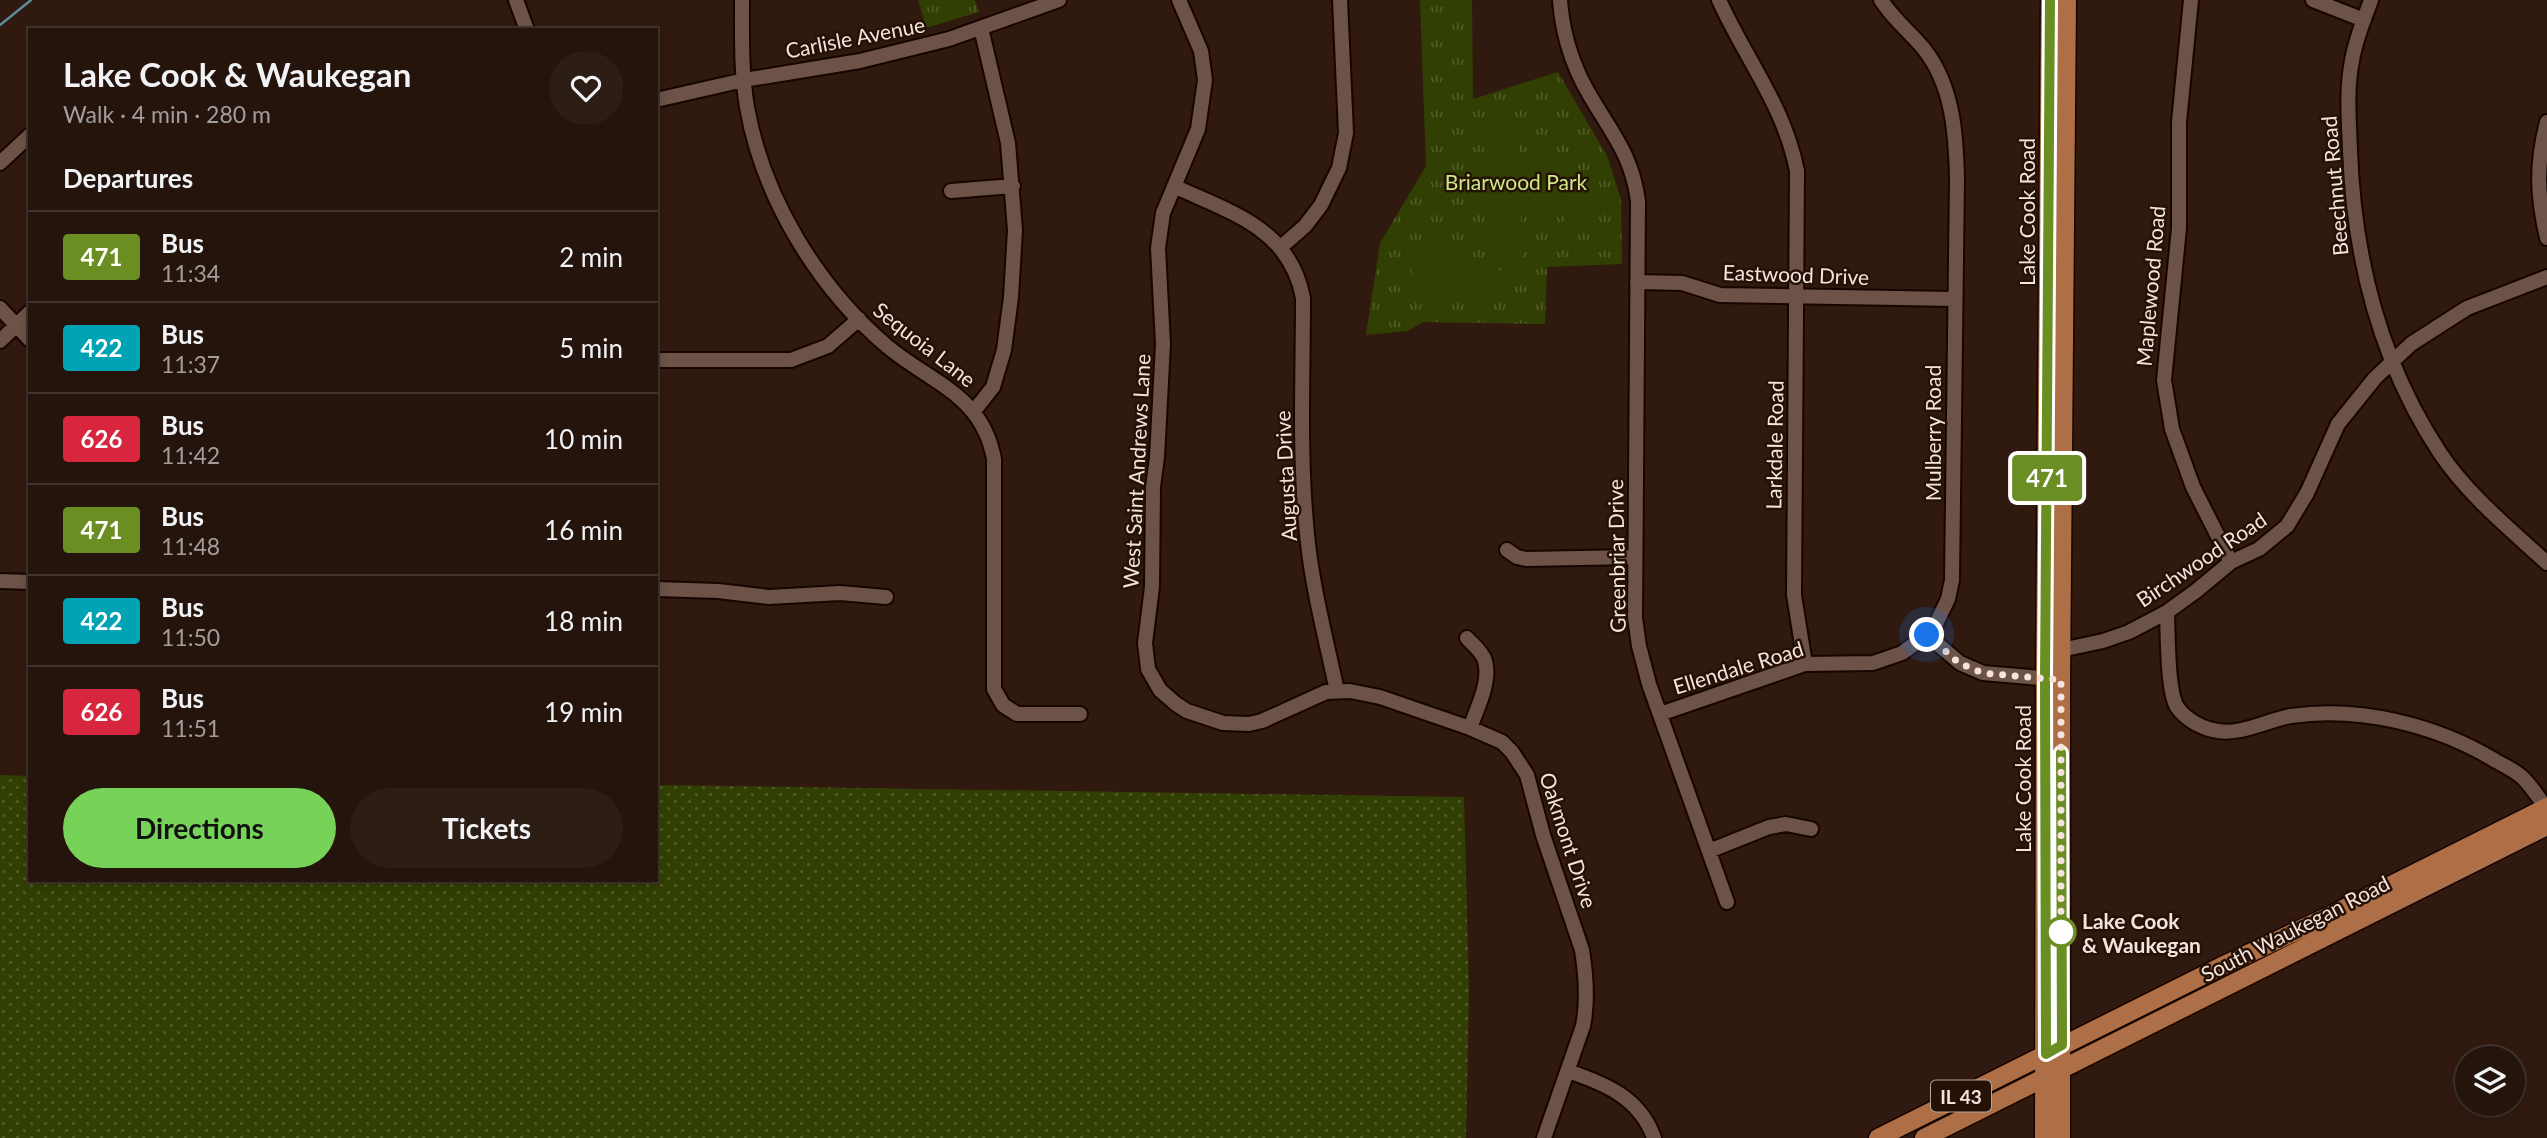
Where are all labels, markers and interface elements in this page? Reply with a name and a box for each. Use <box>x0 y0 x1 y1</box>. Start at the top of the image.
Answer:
street label: Carlisle Avenue <box>783 11 927 63</box>
button: heart <box>549 51 623 125</box>
text: Lake Cook & Waukegan <box>63 54 411 94</box>
text: Walk · 4 min · 280 m <box>63 100 271 128</box>
street label: Beechnut Road <box>2315 115 2353 257</box>
street label: Lake Cook Road <box>2014 138 2039 286</box>
text: Departures <box>63 162 193 194</box>
park label: Briarwood Park <box>1445 169 1588 194</box>
street label: Maplewood Road <box>2131 205 2169 367</box>
text: Bus <box>161 227 204 259</box>
text: 2 min <box>559 241 623 273</box>
text: 471 <box>81 242 122 271</box>
text: 11:34 <box>161 259 220 287</box>
street label: Eastwood Drive <box>1722 259 1870 289</box>
street label: Sequoia Lane <box>869 296 981 392</box>
text: Bus <box>161 318 204 350</box>
text: 5 min <box>559 332 623 364</box>
text: 422 <box>81 333 122 362</box>
text: 11:37 <box>161 350 220 378</box>
street label: West Saint Andrews Lane <box>1117 353 1155 589</box>
street label: Mulberry Road <box>1920 365 1945 501</box>
street label: Larkdale Road <box>1760 380 1788 510</box>
text: Bus <box>161 409 204 441</box>
street label: Augusta Drive <box>1269 410 1301 542</box>
text: 10 min <box>544 423 623 455</box>
text: 626 <box>81 424 122 453</box>
text: 11:42 <box>161 441 220 469</box>
line badge: 471 <box>2007 455 2087 501</box>
text: 471 <box>2026 463 2068 492</box>
street label: Greenbriar Drive <box>1602 479 1630 633</box>
text: Bus <box>161 500 204 532</box>
street label: Birchwood Road <box>2131 506 2271 612</box>
text: 16 min <box>544 514 623 546</box>
text: 471 <box>81 515 122 544</box>
text: 11:48 <box>161 532 220 560</box>
text: Bus <box>161 591 204 623</box>
text: 18 min <box>544 605 623 637</box>
text: 422 <box>81 606 122 635</box>
your location <box>1909 617 1944 652</box>
text: 11:50 <box>161 623 220 651</box>
street label: Ellendale Road <box>1670 635 1806 699</box>
text: Bus <box>161 682 204 714</box>
text: 19 min <box>544 696 623 728</box>
text: 626 <box>81 697 122 726</box>
street label: Lake Cook Road <box>2010 705 2035 853</box>
text: 11:51 <box>161 714 220 742</box>
street label: Oakmont Drive <box>1535 769 1603 911</box>
button: Directions <box>63 788 336 868</box>
button: Tickets <box>350 788 623 868</box>
street label: South Waukegan Road <box>2197 870 2393 986</box>
place label: Lake Cook & Waukegan <box>2082 908 2201 957</box>
marker: Lake Cook & Waukegan <box>2046 917 2076 947</box>
map controls <box>2455 1046 2525 1116</box>
button: layers <box>2455 1046 2525 1116</box>
road number: IL 43 <box>1931 1080 1991 1112</box>

